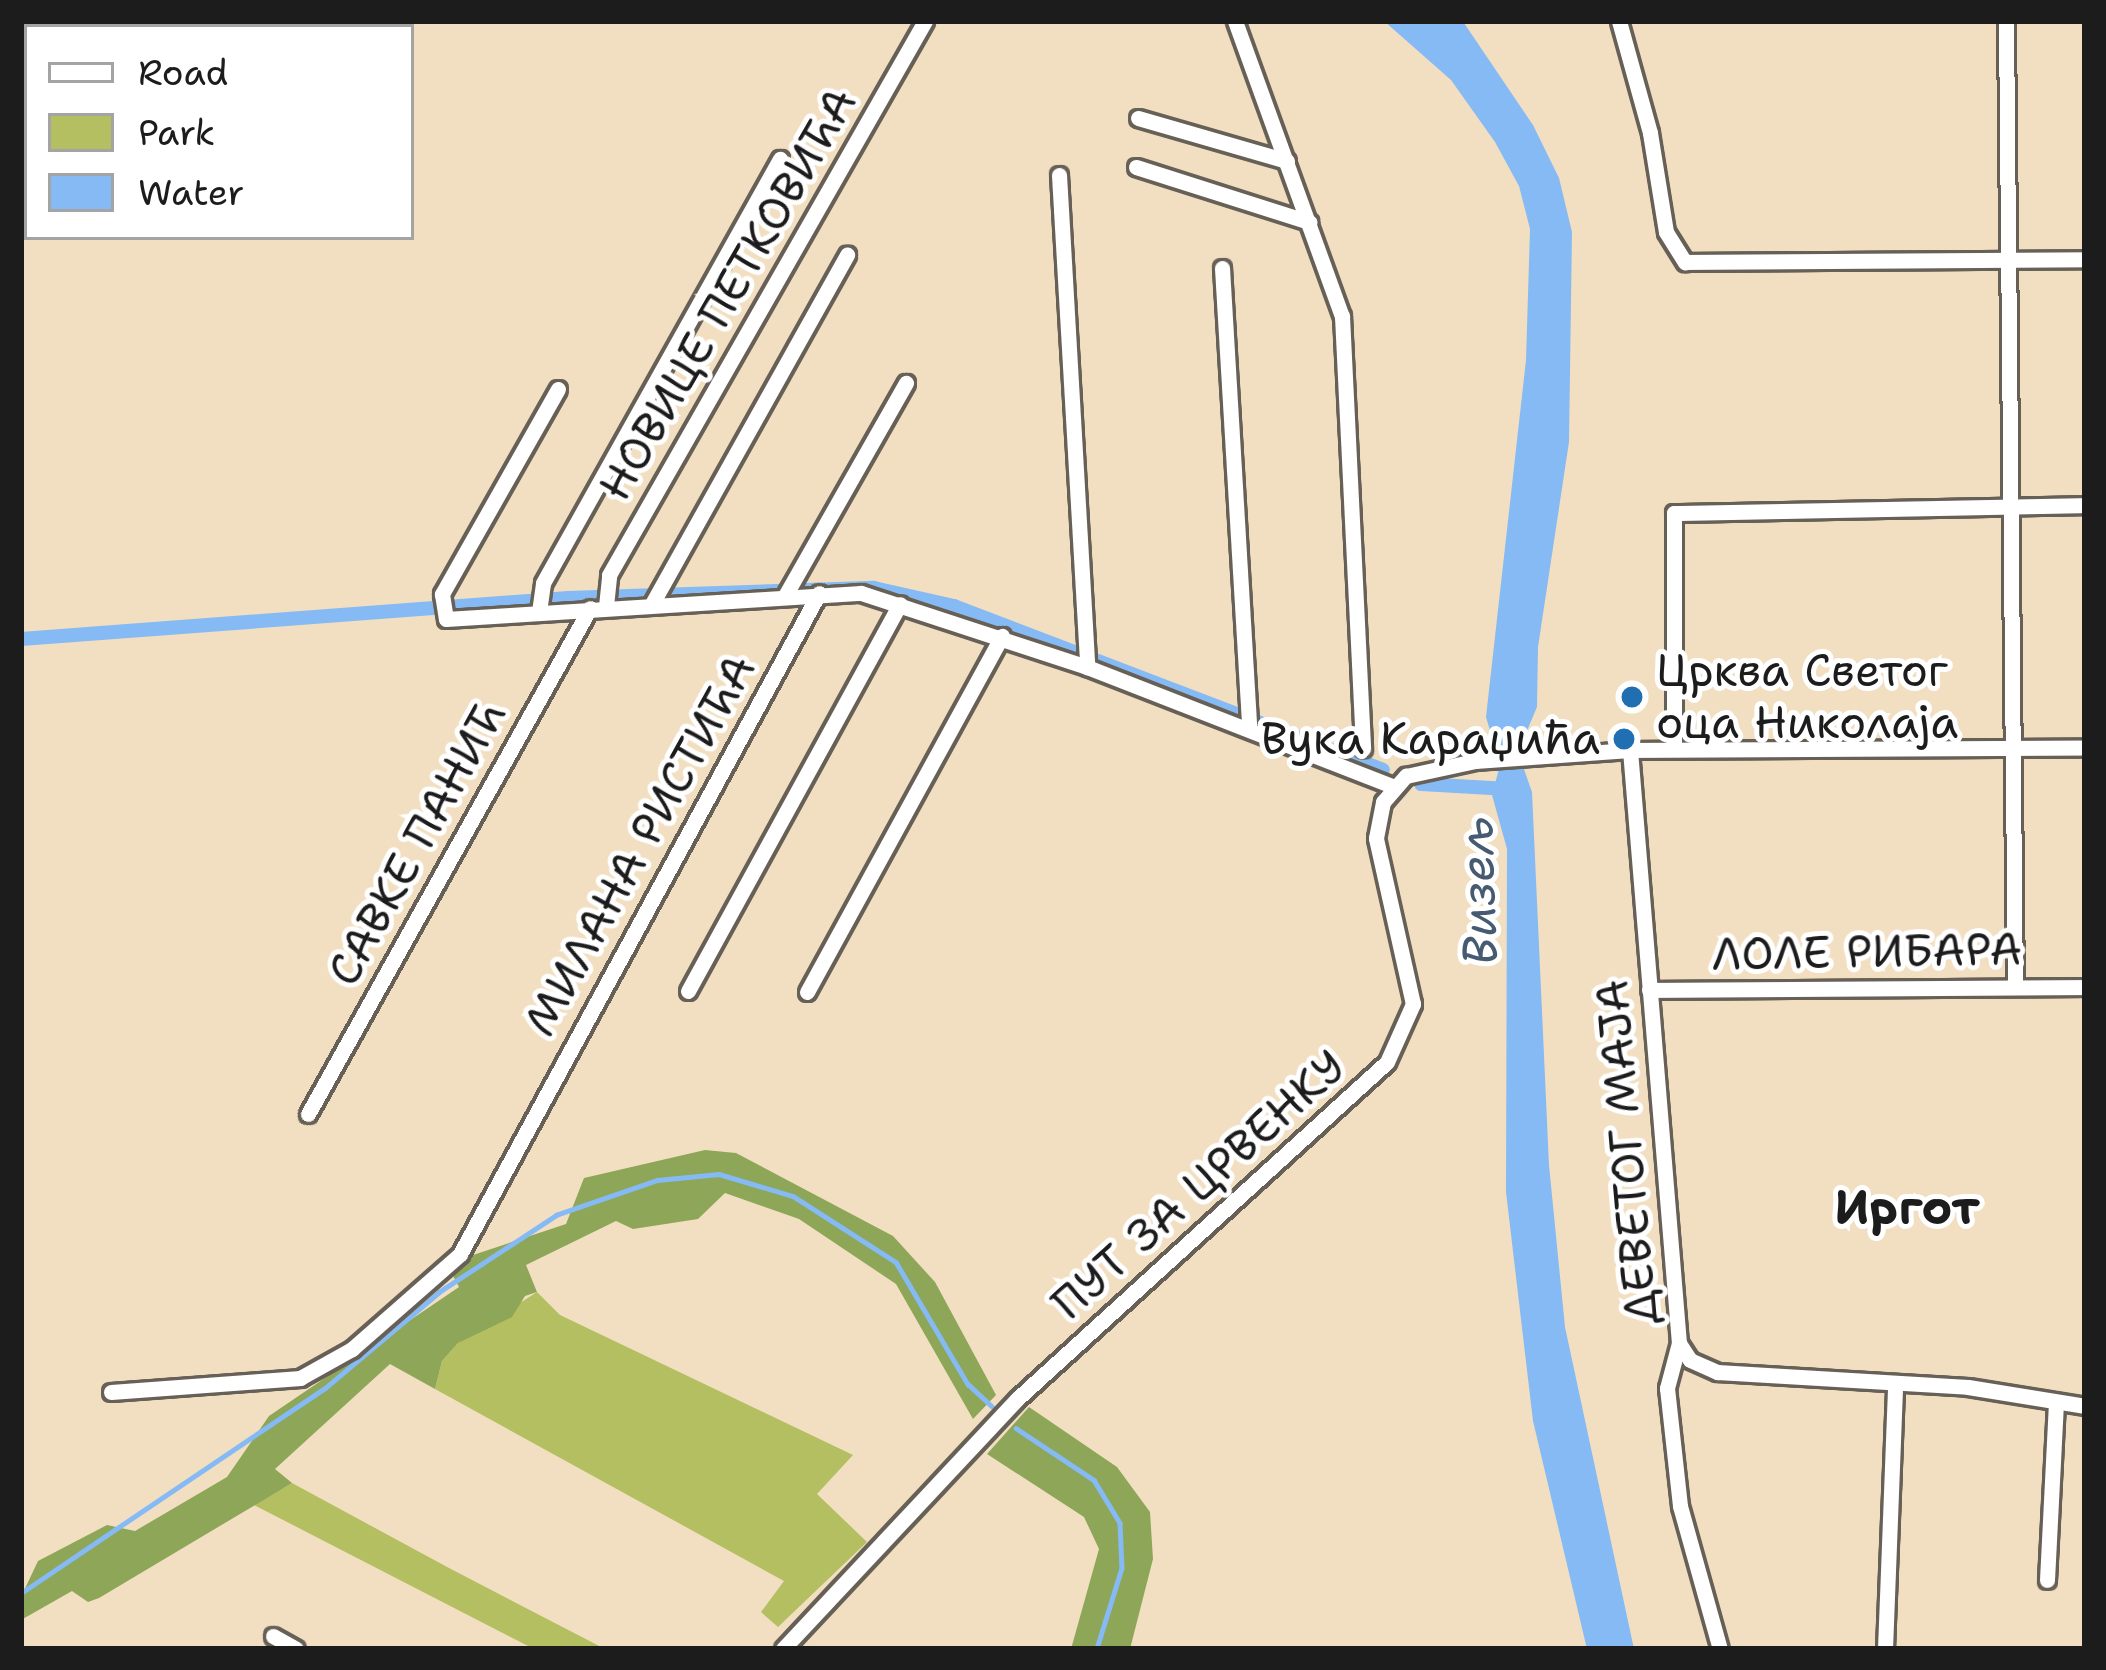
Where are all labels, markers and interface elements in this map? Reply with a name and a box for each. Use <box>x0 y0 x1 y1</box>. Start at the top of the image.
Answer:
legend <box>24 24 414 240</box>
text: Road <box>138 48 228 97</box>
street label: НОВИЦЕ ПЕТКОВИЋА <box>588 78 868 510</box>
text: Park <box>138 108 215 157</box>
text: Water <box>138 168 244 217</box>
place label: Црква Светог оца Николаја <box>1656 644 1958 750</box>
street label: МИЛАНА РИСТИЋА <box>513 645 767 1045</box>
marker: Црква Светог оца Николаја <box>1619 684 1645 710</box>
street label: САВКЕ ПАНИЋ <box>316 691 518 995</box>
place label: Вука Караџића <box>1261 712 1600 766</box>
marker: Вука Караџића <box>1611 726 1637 752</box>
water label: Визељ <box>1447 816 1509 966</box>
street label: ЛОЛЕ РИБАРА <box>1711 922 2023 982</box>
street label: ДЕВЕТОГ МАЈА <box>1585 977 1669 1327</box>
street label: ПУТ ЗА ЦРВЕНКУ <box>1041 1039 1357 1331</box>
district label: Иргот <box>1834 1179 1980 1237</box>

